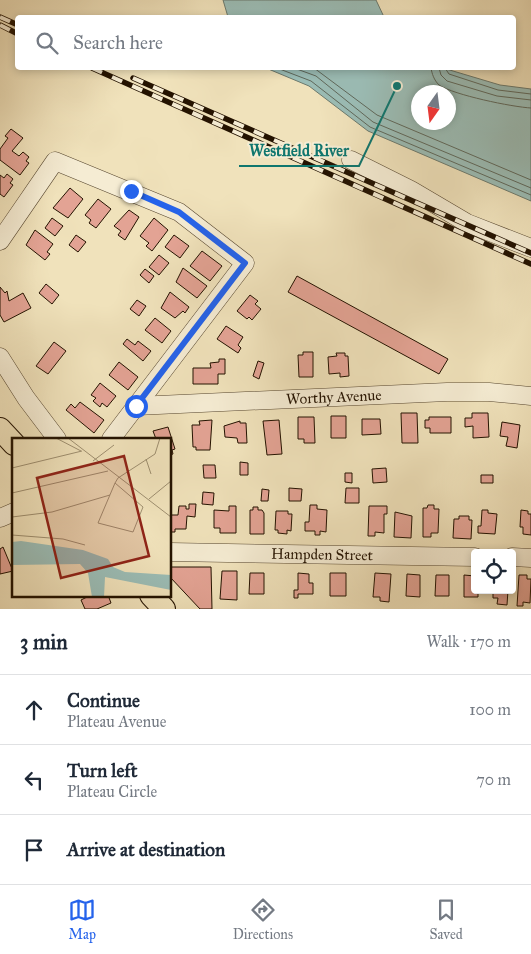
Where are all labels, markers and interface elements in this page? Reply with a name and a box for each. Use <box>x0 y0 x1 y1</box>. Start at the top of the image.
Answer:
search box <box>15 15 516 70</box>
icon: search <box>33 29 61 57</box>
text: Search here <box>73 31 163 54</box>
north arrow <box>411 85 456 130</box>
callout: Westfield River <box>239 135 359 166</box>
text: Westfield River <box>249 141 350 160</box>
route end <box>120 180 143 203</box>
street label: Worthy Avenue <box>286 386 382 408</box>
route start <box>125 395 148 418</box>
inset map <box>12 438 171 596</box>
street label: Hampden Street <box>271 545 374 564</box>
map controls <box>471 549 516 594</box>
button: locate <box>471 549 516 594</box>
text: 3 min <box>20 629 68 655</box>
text: Walk · 170 m <box>427 632 511 651</box>
text: Continue <box>67 689 140 712</box>
icon: ahead <box>20 696 48 724</box>
text: 100 m <box>469 700 511 719</box>
text: Plateau Avenue <box>67 712 166 731</box>
text: Turn left <box>67 759 137 782</box>
icon: left <box>20 766 48 794</box>
text: 70 m <box>476 770 511 789</box>
text: Plateau Circle <box>67 782 157 801</box>
icon: arrive <box>20 836 48 864</box>
text: Arrive at destination <box>67 838 225 861</box>
tab: Map <box>68 896 96 943</box>
tab: Directions <box>233 896 293 943</box>
tab: Saved <box>430 896 463 943</box>

